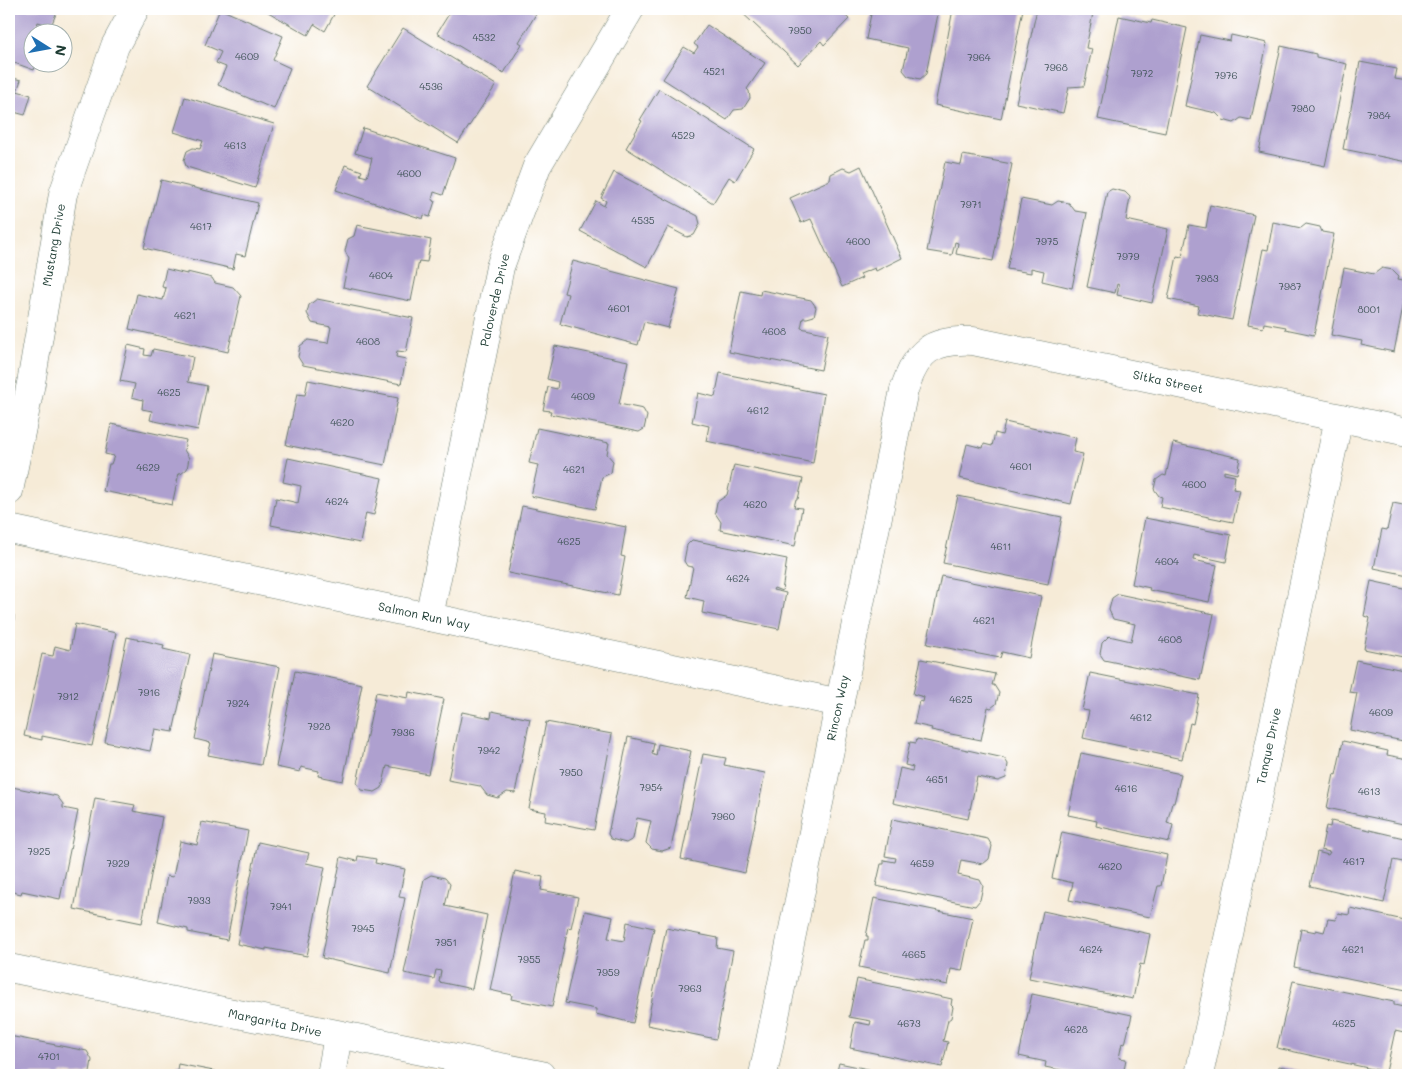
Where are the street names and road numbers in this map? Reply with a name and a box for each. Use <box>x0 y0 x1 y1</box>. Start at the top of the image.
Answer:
street label: Mustang Drive <box>38 202 68 288</box>
street label: Paloverde Drive <box>476 252 513 348</box>
street label: Sitka Street <box>1132 366 1205 396</box>
street label: Salmon Run Way <box>377 597 472 633</box>
street label: Rincon Way <box>822 673 852 742</box>
street label: Tanque Drive <box>1252 706 1284 786</box>
street label: Margarita Drive <box>227 1004 324 1040</box>

